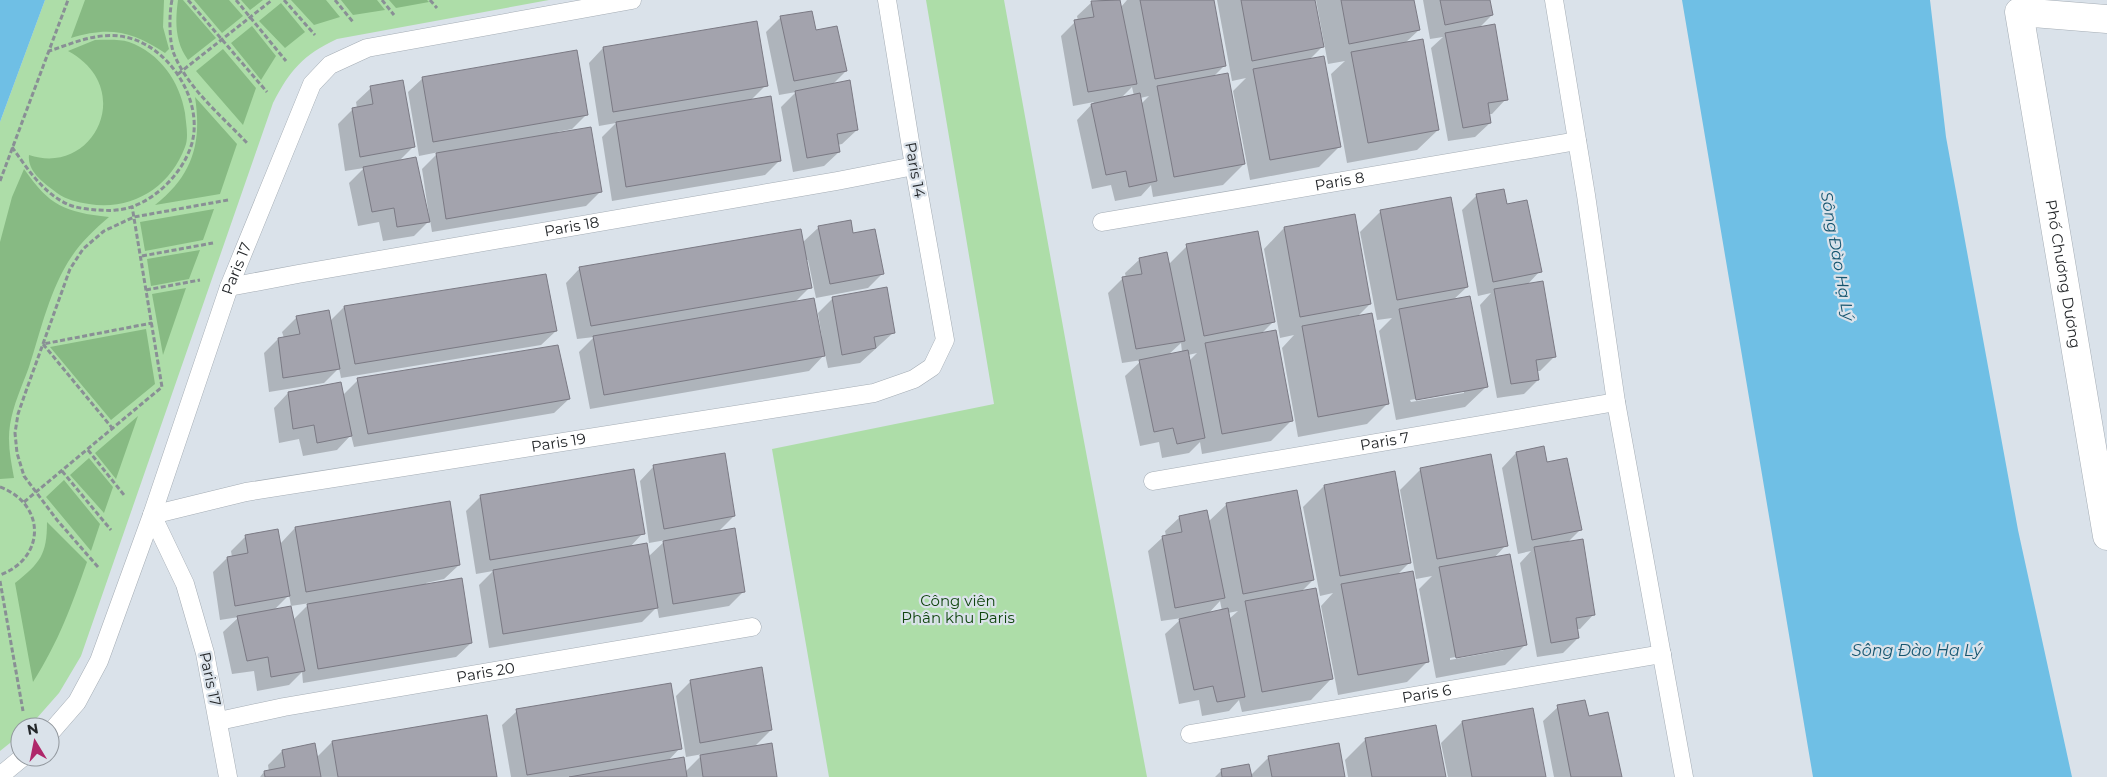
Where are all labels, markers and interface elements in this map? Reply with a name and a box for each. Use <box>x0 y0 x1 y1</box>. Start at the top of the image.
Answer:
street label: Paris 14 <box>901 141 930 199</box>
street label: Paris 8 <box>1313 167 1366 195</box>
water label: Sông Đào Hạ Lý <box>1817 190 1858 323</box>
street label: Phố Chương Dương <box>2042 198 2085 350</box>
street label: Paris 18 <box>543 212 601 240</box>
street label: Paris 17 <box>217 239 255 297</box>
street label: Paris 7 <box>1359 427 1411 455</box>
street label: Paris 19 <box>530 429 587 456</box>
park label: Công viên Phân khu Paris <box>901 591 1015 627</box>
water label: Sông Đào Hạ Lý <box>1852 641 1984 660</box>
street label: Paris 17 <box>195 650 226 708</box>
street label: Paris 20 <box>455 658 516 686</box>
street label: Paris 6 <box>1400 680 1453 707</box>
north arrow <box>10 717 60 767</box>
text: N <box>26 719 40 739</box>

